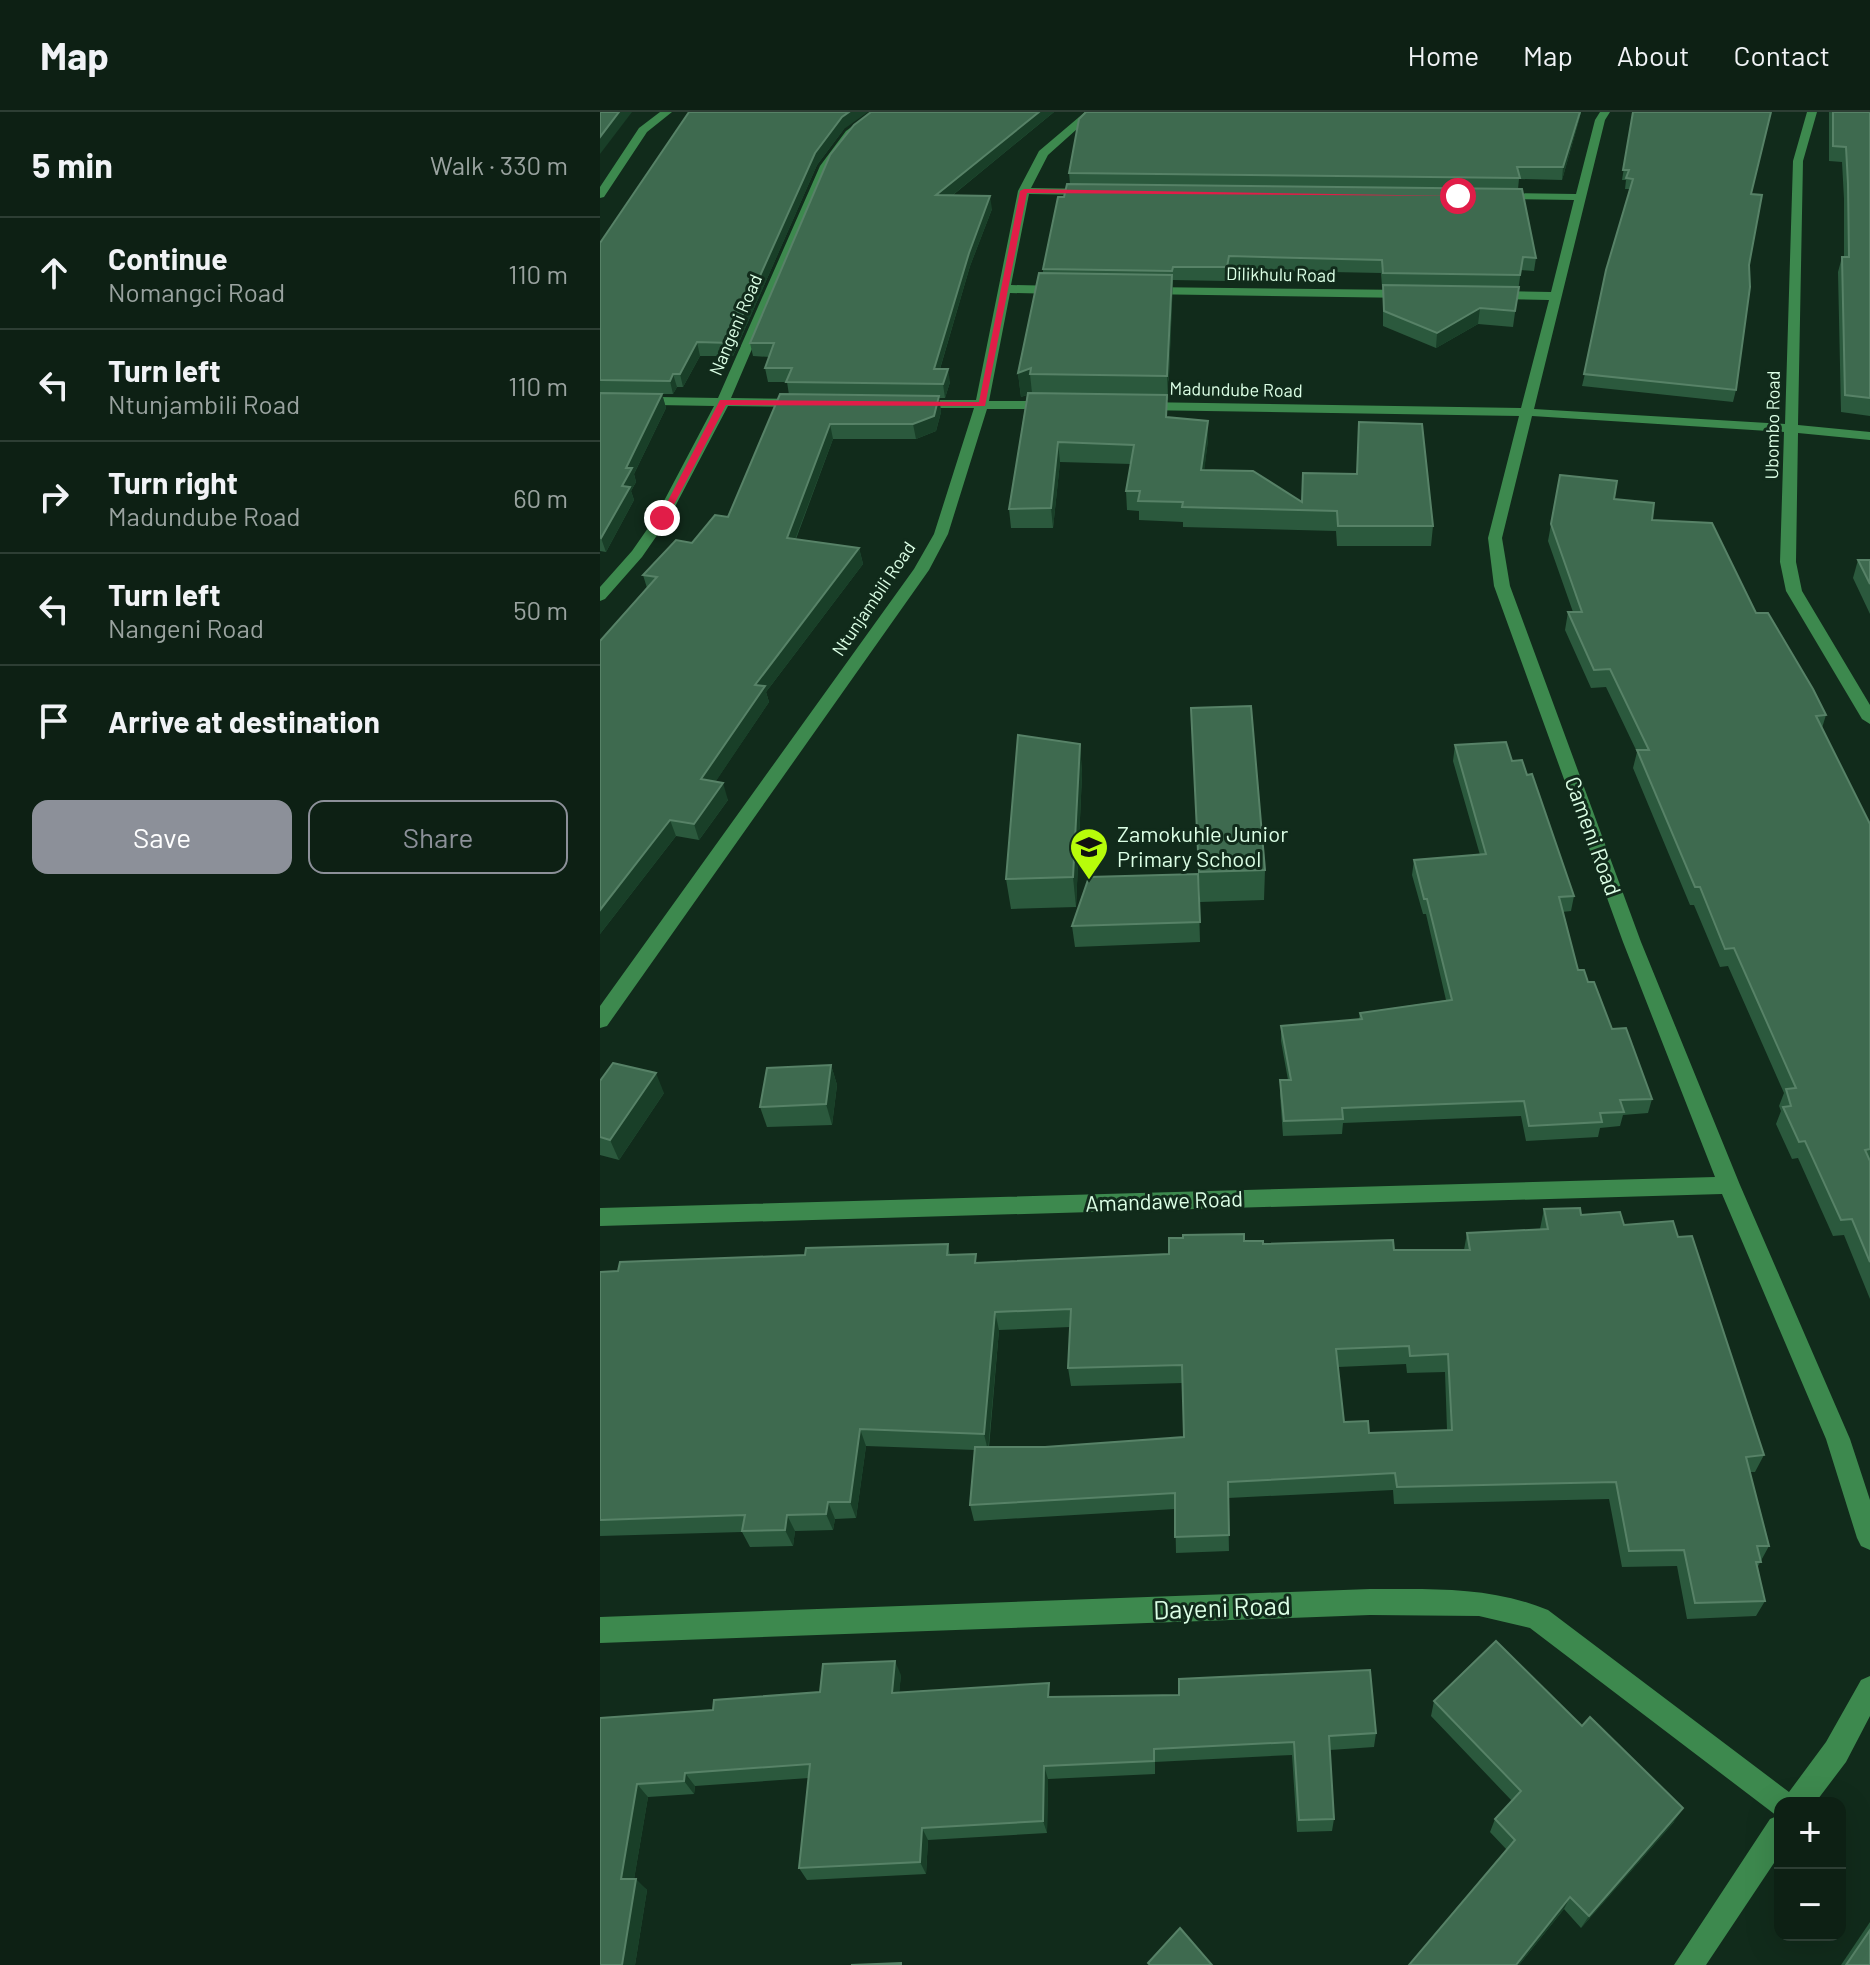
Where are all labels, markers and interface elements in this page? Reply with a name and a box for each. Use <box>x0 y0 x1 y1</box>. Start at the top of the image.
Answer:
text: Map <box>40 32 109 78</box>
text: Home <box>1408 38 1479 72</box>
text: Map <box>1523 38 1573 72</box>
text: About <box>1617 38 1689 72</box>
text: Contact <box>1733 38 1830 72</box>
text: 5 min <box>32 144 113 185</box>
text: Walk · 330 m <box>430 149 568 180</box>
route start <box>1440 178 1476 214</box>
text: Continue <box>108 240 228 276</box>
icon: ahead <box>32 251 76 295</box>
text: 110 m <box>508 258 568 289</box>
street label: Dilikhulu Road <box>1226 262 1336 286</box>
street label: Nangeni Road <box>704 271 766 379</box>
text: Nomangci Road <box>108 276 285 307</box>
text: Turn left <box>108 352 221 388</box>
icon: left <box>32 363 76 407</box>
text: 110 m <box>508 370 568 401</box>
street label: Ubombo Road <box>1760 370 1784 480</box>
street label: Madundube Road <box>1169 377 1303 401</box>
text: Ntunjambili Road <box>108 388 300 419</box>
text: Turn right <box>108 464 238 500</box>
icon: right <box>32 475 76 519</box>
text: 60 m <box>513 482 568 513</box>
text: Madundube Road <box>108 500 301 531</box>
route end <box>644 500 680 536</box>
street label: Ntunjambili Road <box>827 537 920 660</box>
text: Turn left <box>108 576 221 612</box>
icon: left <box>32 587 76 631</box>
text: 50 m <box>513 594 568 625</box>
text: Nangeni Road <box>108 612 264 643</box>
icon: arrive <box>32 699 76 743</box>
text: Arrive at destination <box>108 703 380 739</box>
street label: Cameni Road <box>1560 773 1627 899</box>
button: Save <box>32 800 292 874</box>
button: Share <box>308 800 568 874</box>
place label: Zamokuhle Junior Primary School <box>1117 820 1288 871</box>
school or university icon: Zamokuhle Junior Primary School <box>1068 826 1110 881</box>
street label: Amandawe Road <box>1085 1184 1243 1216</box>
street label: Dayeni Road <box>1153 1589 1291 1624</box>
map controls <box>1774 1797 1846 1941</box>
button: + <box>1774 1797 1846 1869</box>
button: − <box>1774 1869 1846 1941</box>

